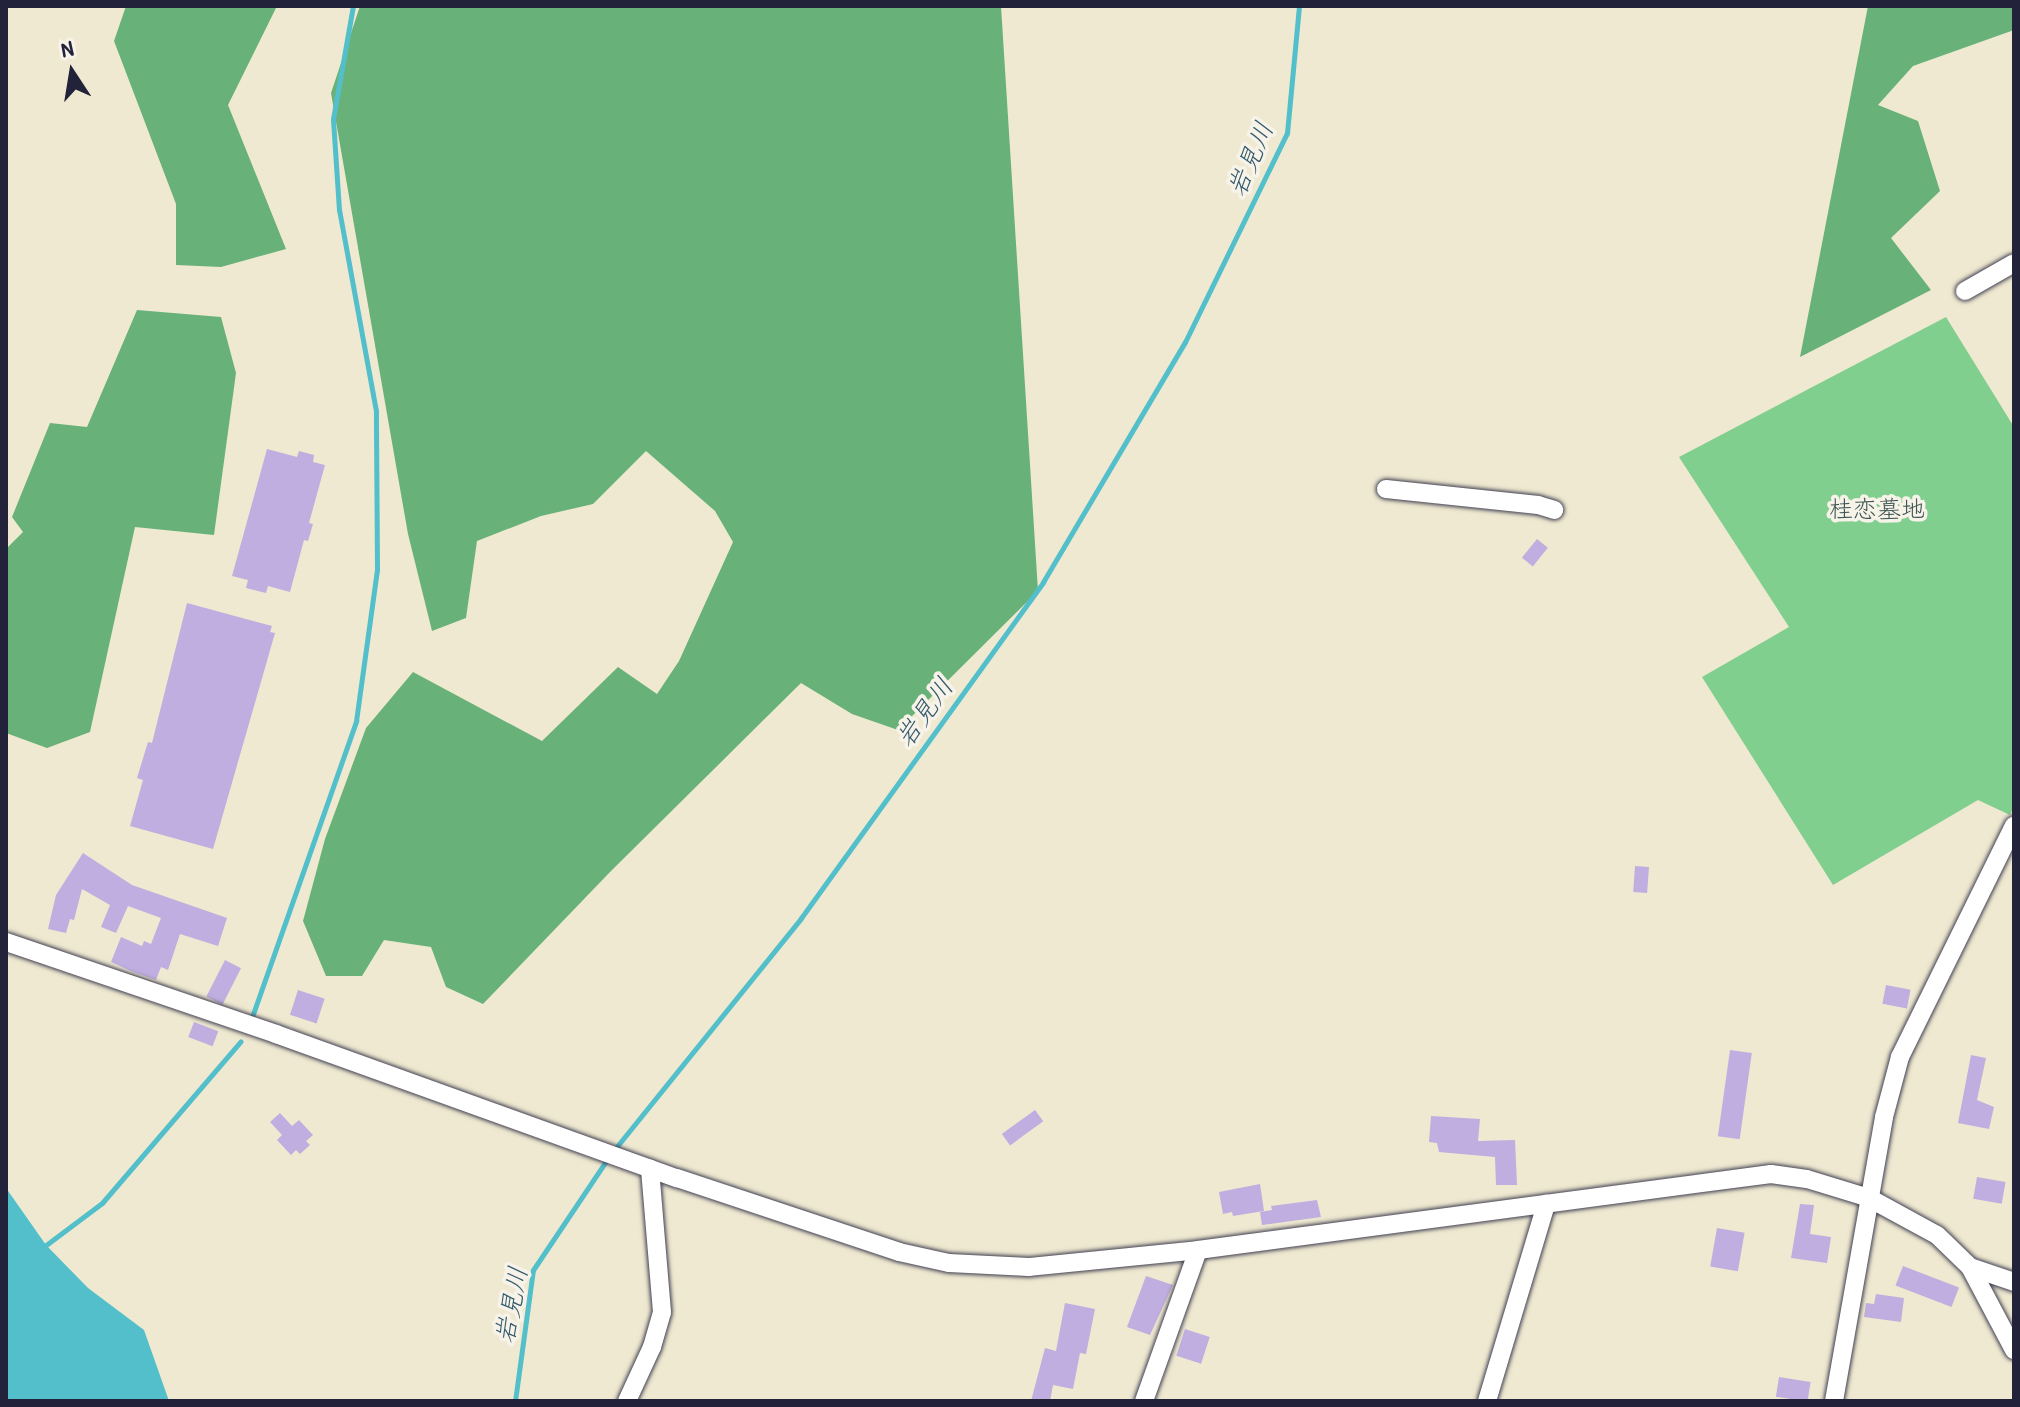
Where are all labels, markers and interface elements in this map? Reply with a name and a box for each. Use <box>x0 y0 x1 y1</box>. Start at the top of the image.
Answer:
north arrow <box>32 32 112 112</box>
text: N <box>58 33 76 64</box>
water label: 岩見川 <box>1220 117 1280 201</box>
park label: 桂恋墓地 <box>1829 495 1925 523</box>
water label: 岩見川 <box>888 671 960 753</box>
water label: 岩見川 <box>488 1264 534 1346</box>

